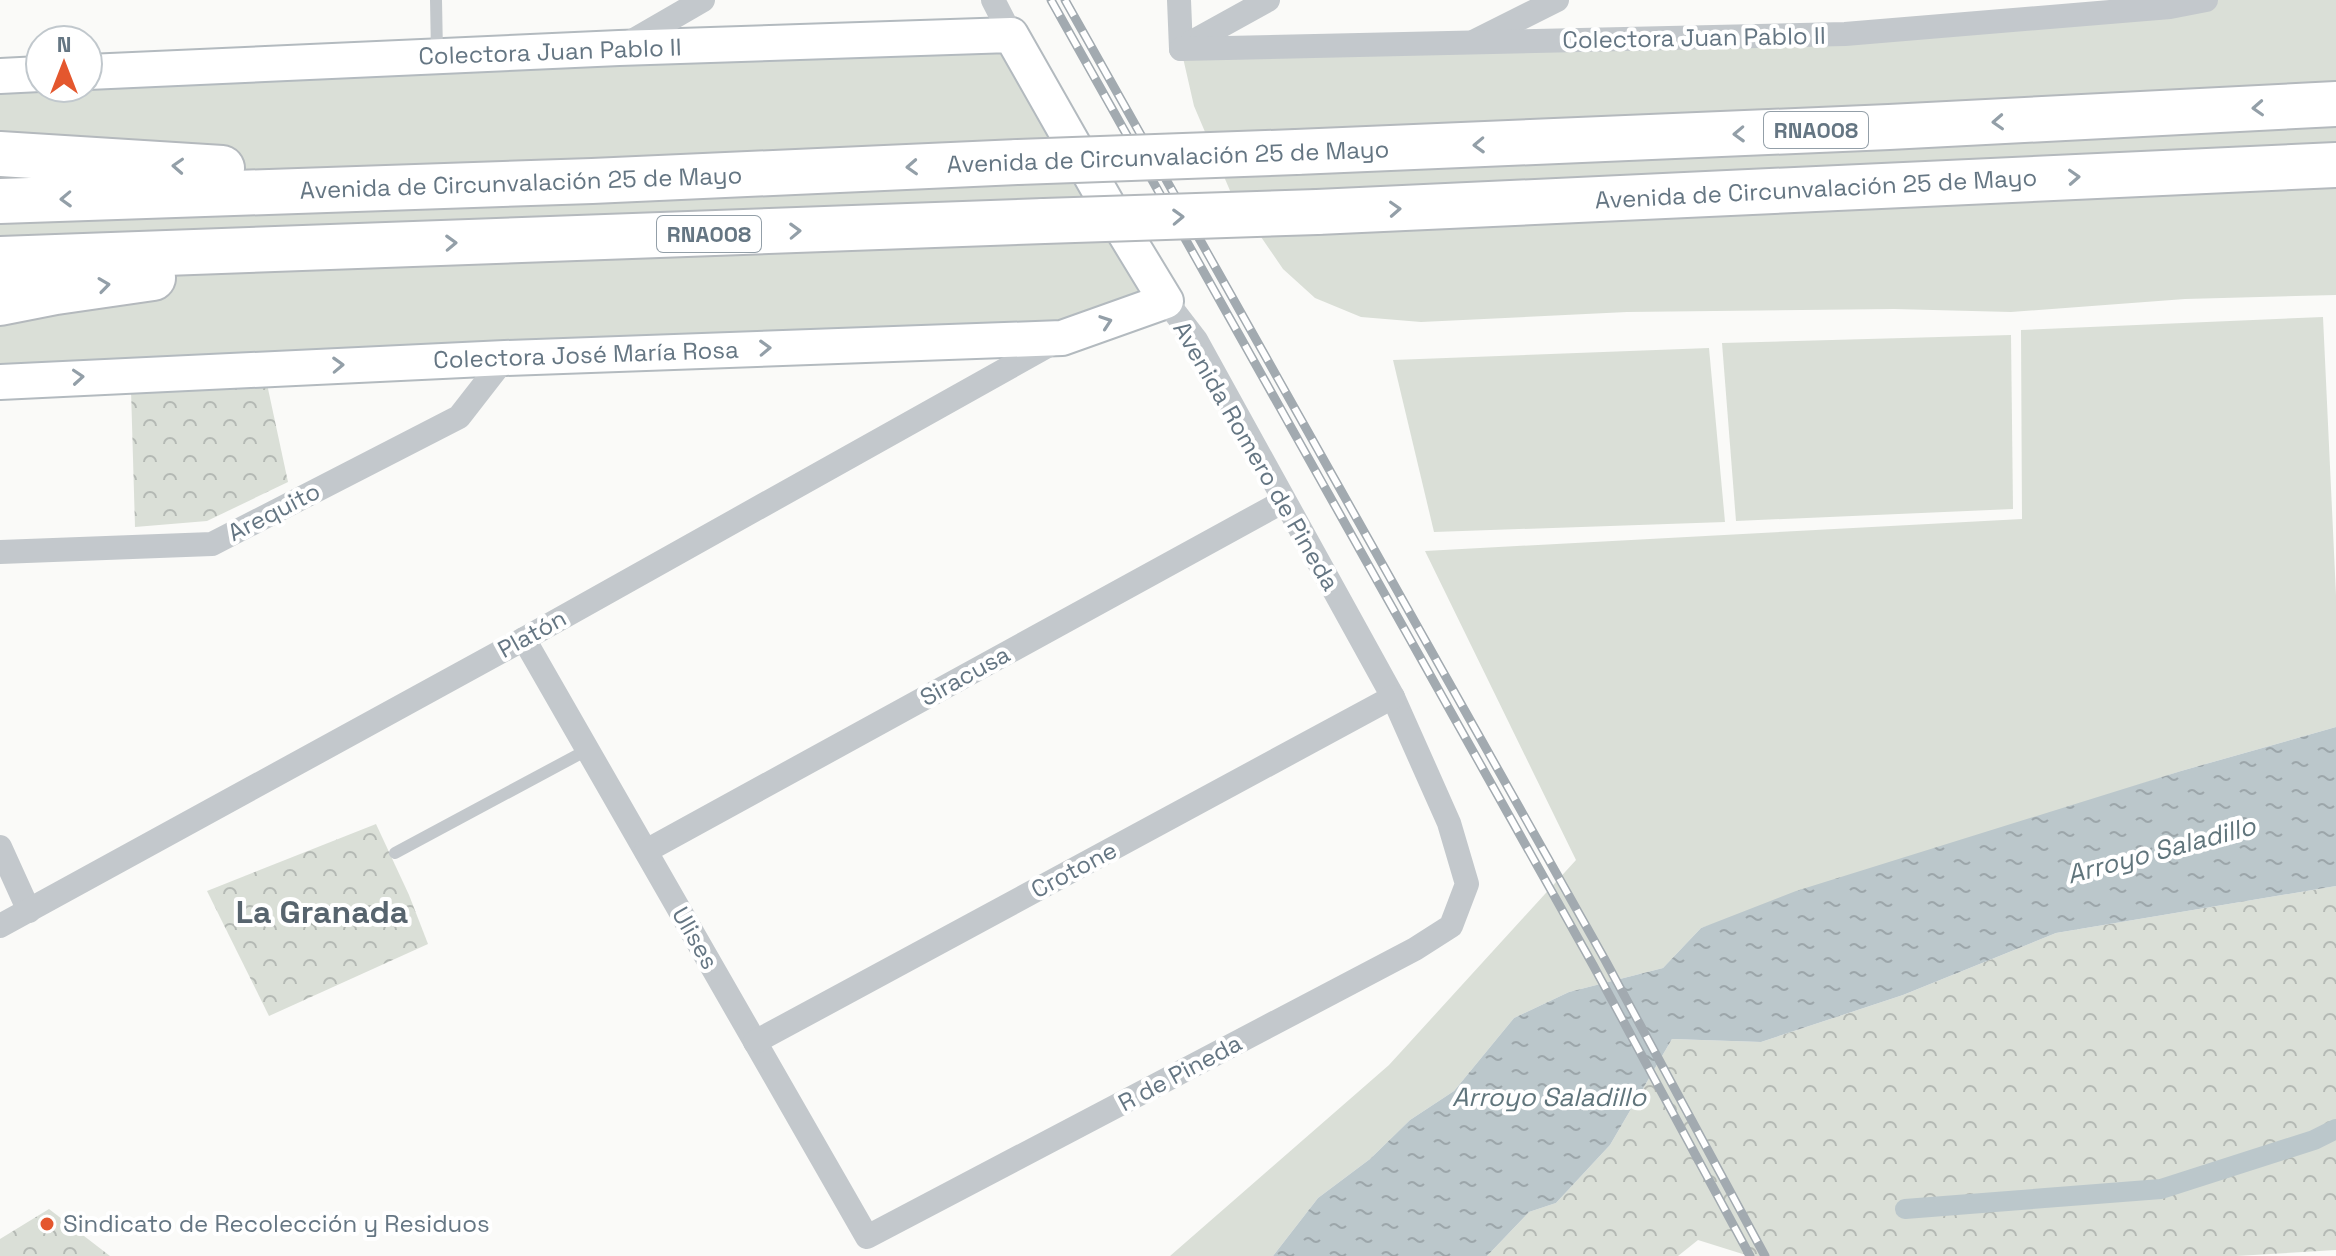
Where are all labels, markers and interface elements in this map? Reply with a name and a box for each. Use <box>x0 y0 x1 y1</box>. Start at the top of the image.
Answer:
street label: Colectora Juan Pablo II <box>1562 20 1826 55</box>
north arrow <box>24 24 104 104</box>
text: N <box>57 30 71 58</box>
street label: Colectora Juan Pablo II <box>418 31 682 72</box>
one-way arrow <box>2251 99 2264 116</box>
road number: RNA008 <box>1764 112 1868 148</box>
one-way arrow <box>1991 113 2004 130</box>
one-way arrow <box>1732 125 1745 142</box>
street label: Avenida de Circunvalación 25 de Mayo <box>946 133 1390 180</box>
one-way arrow <box>1472 136 1485 153</box>
one-way arrow <box>171 158 184 175</box>
one-way arrow <box>905 158 918 175</box>
street label: Avenida de Circunvalación 25 de Mayo <box>299 159 743 206</box>
street label: Avenida de Circunvalación 25 de Mayo <box>1594 161 2038 216</box>
one-way arrow <box>2068 169 2081 186</box>
one-way arrow <box>59 191 72 208</box>
one-way arrow <box>1389 200 1401 217</box>
one-way arrow <box>1172 208 1185 225</box>
road number: RNA008 <box>657 216 761 252</box>
one-way arrow <box>789 222 802 239</box>
one-way arrow <box>445 235 458 252</box>
one-way arrow <box>98 277 111 294</box>
street label: Avenida Romero de Pineda <box>1166 315 1346 596</box>
one-way arrow <box>1099 316 1113 332</box>
street label: Colectora José María Rosa <box>433 334 739 375</box>
one-way arrow <box>759 340 772 357</box>
one-way arrow <box>332 356 345 373</box>
one-way arrow <box>72 369 85 386</box>
street label: Arequito <box>222 475 325 548</box>
street label: Platón <box>492 602 571 665</box>
street label: Siracusa <box>914 638 1015 713</box>
water label: Arroyo Saladillo <box>2063 808 2260 892</box>
street label: Crotone <box>1026 834 1122 905</box>
district label: La Granada <box>236 892 408 932</box>
street label: Ulises <box>665 901 726 975</box>
street label: R de Pineda <box>1113 1027 1247 1118</box>
water label: Arroyo Saladillo <box>1452 1080 1647 1114</box>
place label: Sindicato de Recolección y Residuos <box>63 1208 490 1239</box>
marker: Sindicato de Recolección y Residuos <box>38 1215 56 1233</box>

